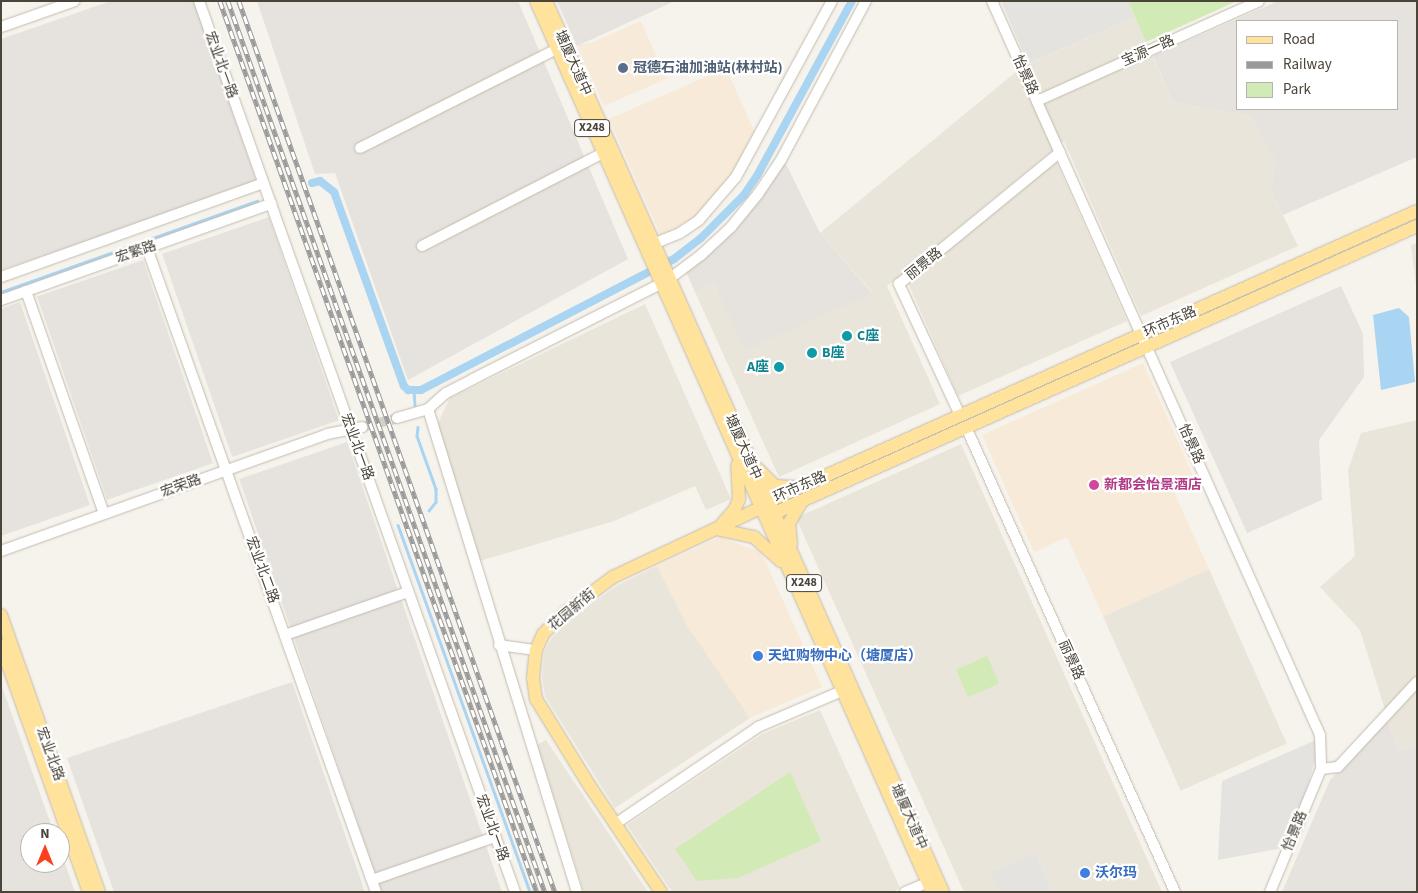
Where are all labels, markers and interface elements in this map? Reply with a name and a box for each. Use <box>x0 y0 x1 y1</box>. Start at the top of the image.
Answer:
legend <box>1236 20 1398 110</box>
street label: 塘厦大道中 <box>551 28 595 98</box>
street label: 宏业北一路 <box>201 29 241 101</box>
text: Road <box>1283 29 1315 50</box>
street label: 宝源一路 <box>1119 32 1177 70</box>
street label: 怡景路 <box>1009 52 1041 98</box>
text: Railway <box>1283 54 1332 75</box>
place label: 冠德石油加油站(林村站) <box>633 60 783 76</box>
marker: 冠德石油加油站(林村站) <box>617 62 629 74</box>
text: Park <box>1283 79 1311 100</box>
road number: X248 <box>573 119 611 138</box>
street label: 宏繁路 <box>113 237 159 267</box>
street label: 丽景路 <box>902 244 946 284</box>
street label: 环市东路 <box>1141 303 1199 341</box>
place label: C座 <box>857 328 879 344</box>
marker: C座 <box>841 330 853 342</box>
place label: B座 <box>822 345 844 361</box>
marker: B座 <box>806 347 818 359</box>
place label: A座 <box>747 359 769 375</box>
marker: A座 <box>773 361 785 373</box>
street label: 宏业北一路 <box>337 411 377 483</box>
street label: 塘厦大道中 <box>721 412 765 482</box>
street label: 怡景路 <box>1175 421 1207 467</box>
street label: 环市东路 <box>771 468 829 506</box>
street label: 宏荣路 <box>158 471 204 501</box>
place label: 新都会怡景酒店 <box>1104 477 1202 493</box>
marker: 新都会怡景酒店 <box>1088 479 1100 491</box>
street label: 宏业北二路 <box>242 534 282 606</box>
road number: X248 <box>785 574 823 592</box>
street label: 花园新街 <box>545 586 599 634</box>
street label: 丽景路 <box>1055 637 1087 683</box>
place label: 天虹购物中心（塘厦店） <box>768 648 922 664</box>
marker: 天虹购物中心（塘厦店） <box>752 650 764 662</box>
street label: 宏业北路 <box>33 725 67 783</box>
street label: 塘厦大道中 <box>887 782 931 852</box>
street label: 宏业北一路 <box>472 792 512 864</box>
street label: 怡景路 <box>1279 808 1311 854</box>
north arrow <box>20 823 70 873</box>
text: N <box>40 824 50 844</box>
place label: 沃尔玛 <box>1095 865 1137 881</box>
marker: 沃尔玛 <box>1079 867 1091 879</box>

